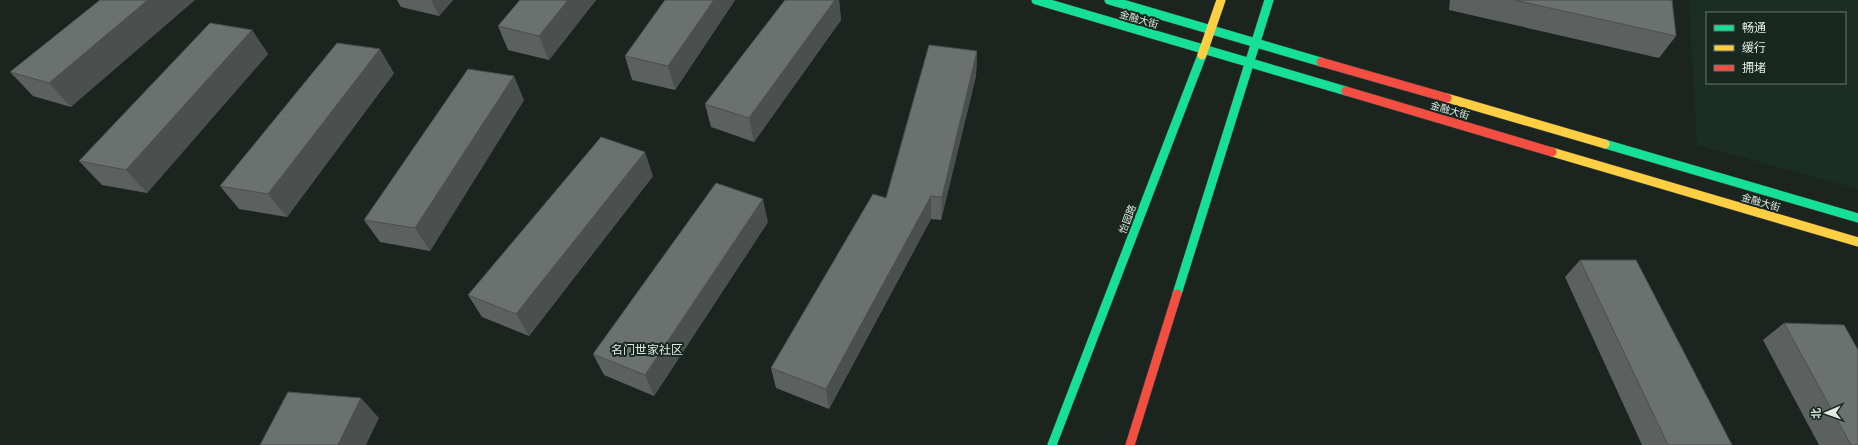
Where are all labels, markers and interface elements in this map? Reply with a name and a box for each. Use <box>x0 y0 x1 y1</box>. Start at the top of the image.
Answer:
street label: 金融大街 <box>1118 9 1160 31</box>
legend <box>1706 12 1846 84</box>
text: 畅通 <box>1742 21 1766 36</box>
text: 缓行 <box>1742 41 1766 56</box>
text: 拥堵 <box>1742 61 1766 76</box>
street label: 金融大街 <box>1429 100 1471 122</box>
street label: 金融大街 <box>1740 192 1782 214</box>
street label: 怡园路 <box>1117 203 1139 236</box>
district label: 名门世家社区 <box>611 343 683 358</box>
north arrow <box>1806 393 1846 433</box>
text: 北 <box>1810 408 1823 419</box>

